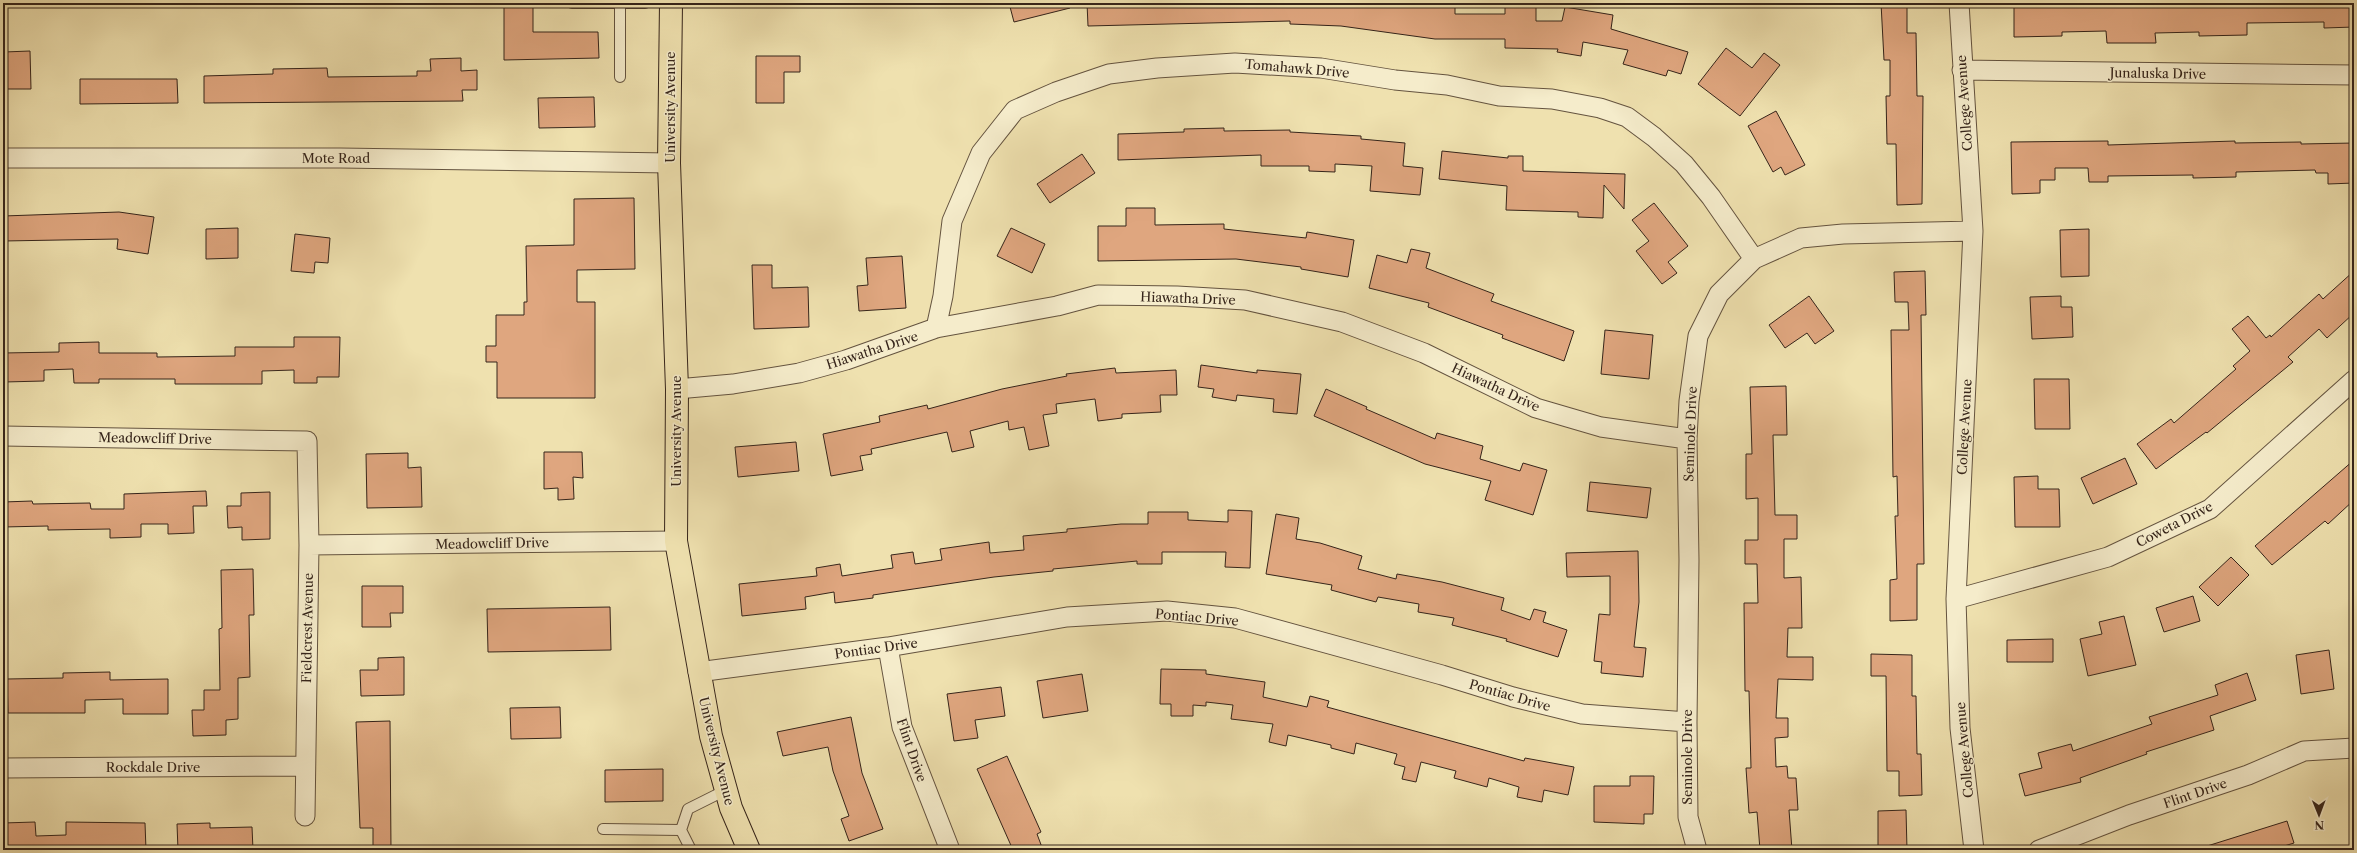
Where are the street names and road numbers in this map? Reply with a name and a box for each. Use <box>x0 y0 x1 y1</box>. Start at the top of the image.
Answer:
street label: University Avenue <box>662 51 678 163</box>
street label: College Avenue <box>1953 54 1975 152</box>
street label: Tomahawk Drive <box>1244 55 1350 81</box>
street label: Junaluska Drive <box>2108 64 2206 82</box>
street label: Mote Road <box>302 150 370 166</box>
street label: Hiawatha Drive <box>1140 288 1236 308</box>
street label: Hiawatha Drive <box>824 328 920 372</box>
street label: Hiawatha Drive <box>1449 360 1543 414</box>
street label: University Avenue <box>668 375 684 487</box>
street label: College Avenue <box>1953 379 1975 475</box>
street label: Seminole Drive <box>1680 386 1700 482</box>
street label: Meadowcliff Drive <box>98 429 212 447</box>
street label: Coweta Drive <box>2133 498 2215 550</box>
street label: Meadowcliff Drive <box>435 534 549 552</box>
street label: Fieldcrest Avenue <box>298 573 316 683</box>
street label: Pontiac Drive <box>1155 605 1239 629</box>
street label: Pontiac Drive <box>833 634 919 662</box>
street label: Pontiac Drive <box>1467 676 1553 714</box>
street label: University Avenue <box>696 695 738 807</box>
street label: College Avenue <box>1952 701 1976 799</box>
street label: Seminole Drive <box>1679 709 1695 805</box>
street label: Flint Drive <box>894 716 930 784</box>
street label: Rockdale Drive <box>106 759 200 775</box>
street label: Flint Drive <box>2161 775 2229 811</box>

